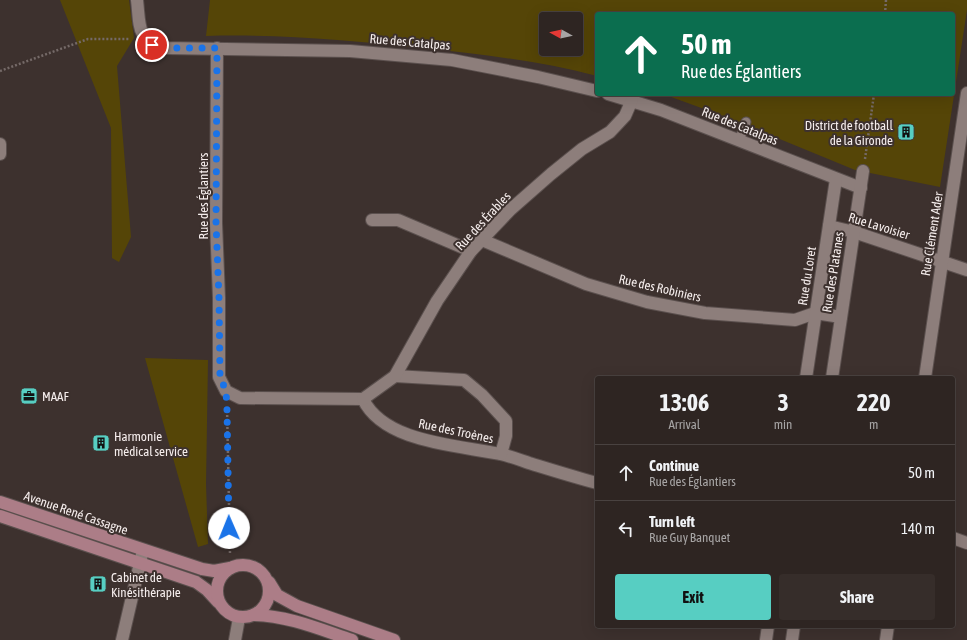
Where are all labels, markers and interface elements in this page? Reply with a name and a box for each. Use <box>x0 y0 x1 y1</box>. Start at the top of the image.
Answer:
north arrow <box>539 12 583 56</box>
map controls <box>539 12 583 56</box>
pin <box>135 28 169 62</box>
icon: ahead <box>615 28 667 80</box>
text: 50 m <box>681 28 731 60</box>
street label: Rue des Catalpas <box>369 31 451 53</box>
icon: arrive <box>141 34 163 56</box>
text: Rue des Églantiers <box>681 61 801 82</box>
street label: Rue des Catalpas <box>700 104 781 148</box>
place label: District de football de la Gironde <box>805 118 894 148</box>
building icon: District de football de la Gironde <box>896 122 916 142</box>
street label: Rue des Églantiers <box>196 152 211 239</box>
street label: Rue des Érables <box>452 189 514 253</box>
street label: Rue Clément Ader <box>918 191 946 277</box>
street label: Rue Lavoisier <box>847 210 912 242</box>
street label: Rue des Platanes <box>819 230 847 313</box>
street label: Rue du Loret <box>795 245 819 306</box>
street label: Rue des Robiniers <box>617 271 703 305</box>
office icon: MAAF <box>19 386 39 406</box>
place label: MAAF <box>42 389 69 404</box>
text: 13:06 <box>659 389 709 416</box>
text: 3 <box>777 389 789 416</box>
text: 220 <box>857 389 891 416</box>
street label: Rue des Troènes <box>417 416 495 446</box>
text: Arrival <box>668 417 700 432</box>
text: min <box>774 417 792 432</box>
text: m <box>869 417 878 432</box>
place label: Harmonie médical service <box>114 429 188 459</box>
building icon: Harmonie médical service <box>91 433 111 453</box>
text: Continue <box>649 457 699 474</box>
icon: ahead <box>615 462 637 484</box>
text: 50 m <box>908 464 935 481</box>
text: Rue des Églantiers <box>649 474 736 489</box>
street label: Avenue René Cassagne <box>22 488 130 538</box>
position arrow <box>208 507 250 549</box>
text: Turn left <box>649 513 695 530</box>
icon: left <box>615 518 637 540</box>
text: 140 m <box>901 520 935 537</box>
text: Rue Guy Banquet <box>649 530 730 545</box>
place label: Cabinet de Kinésithérapie <box>111 570 181 600</box>
building icon: Cabinet de Kinésithérapie <box>88 574 108 594</box>
button: Exit <box>615 574 771 620</box>
button: Share <box>779 574 935 620</box>

